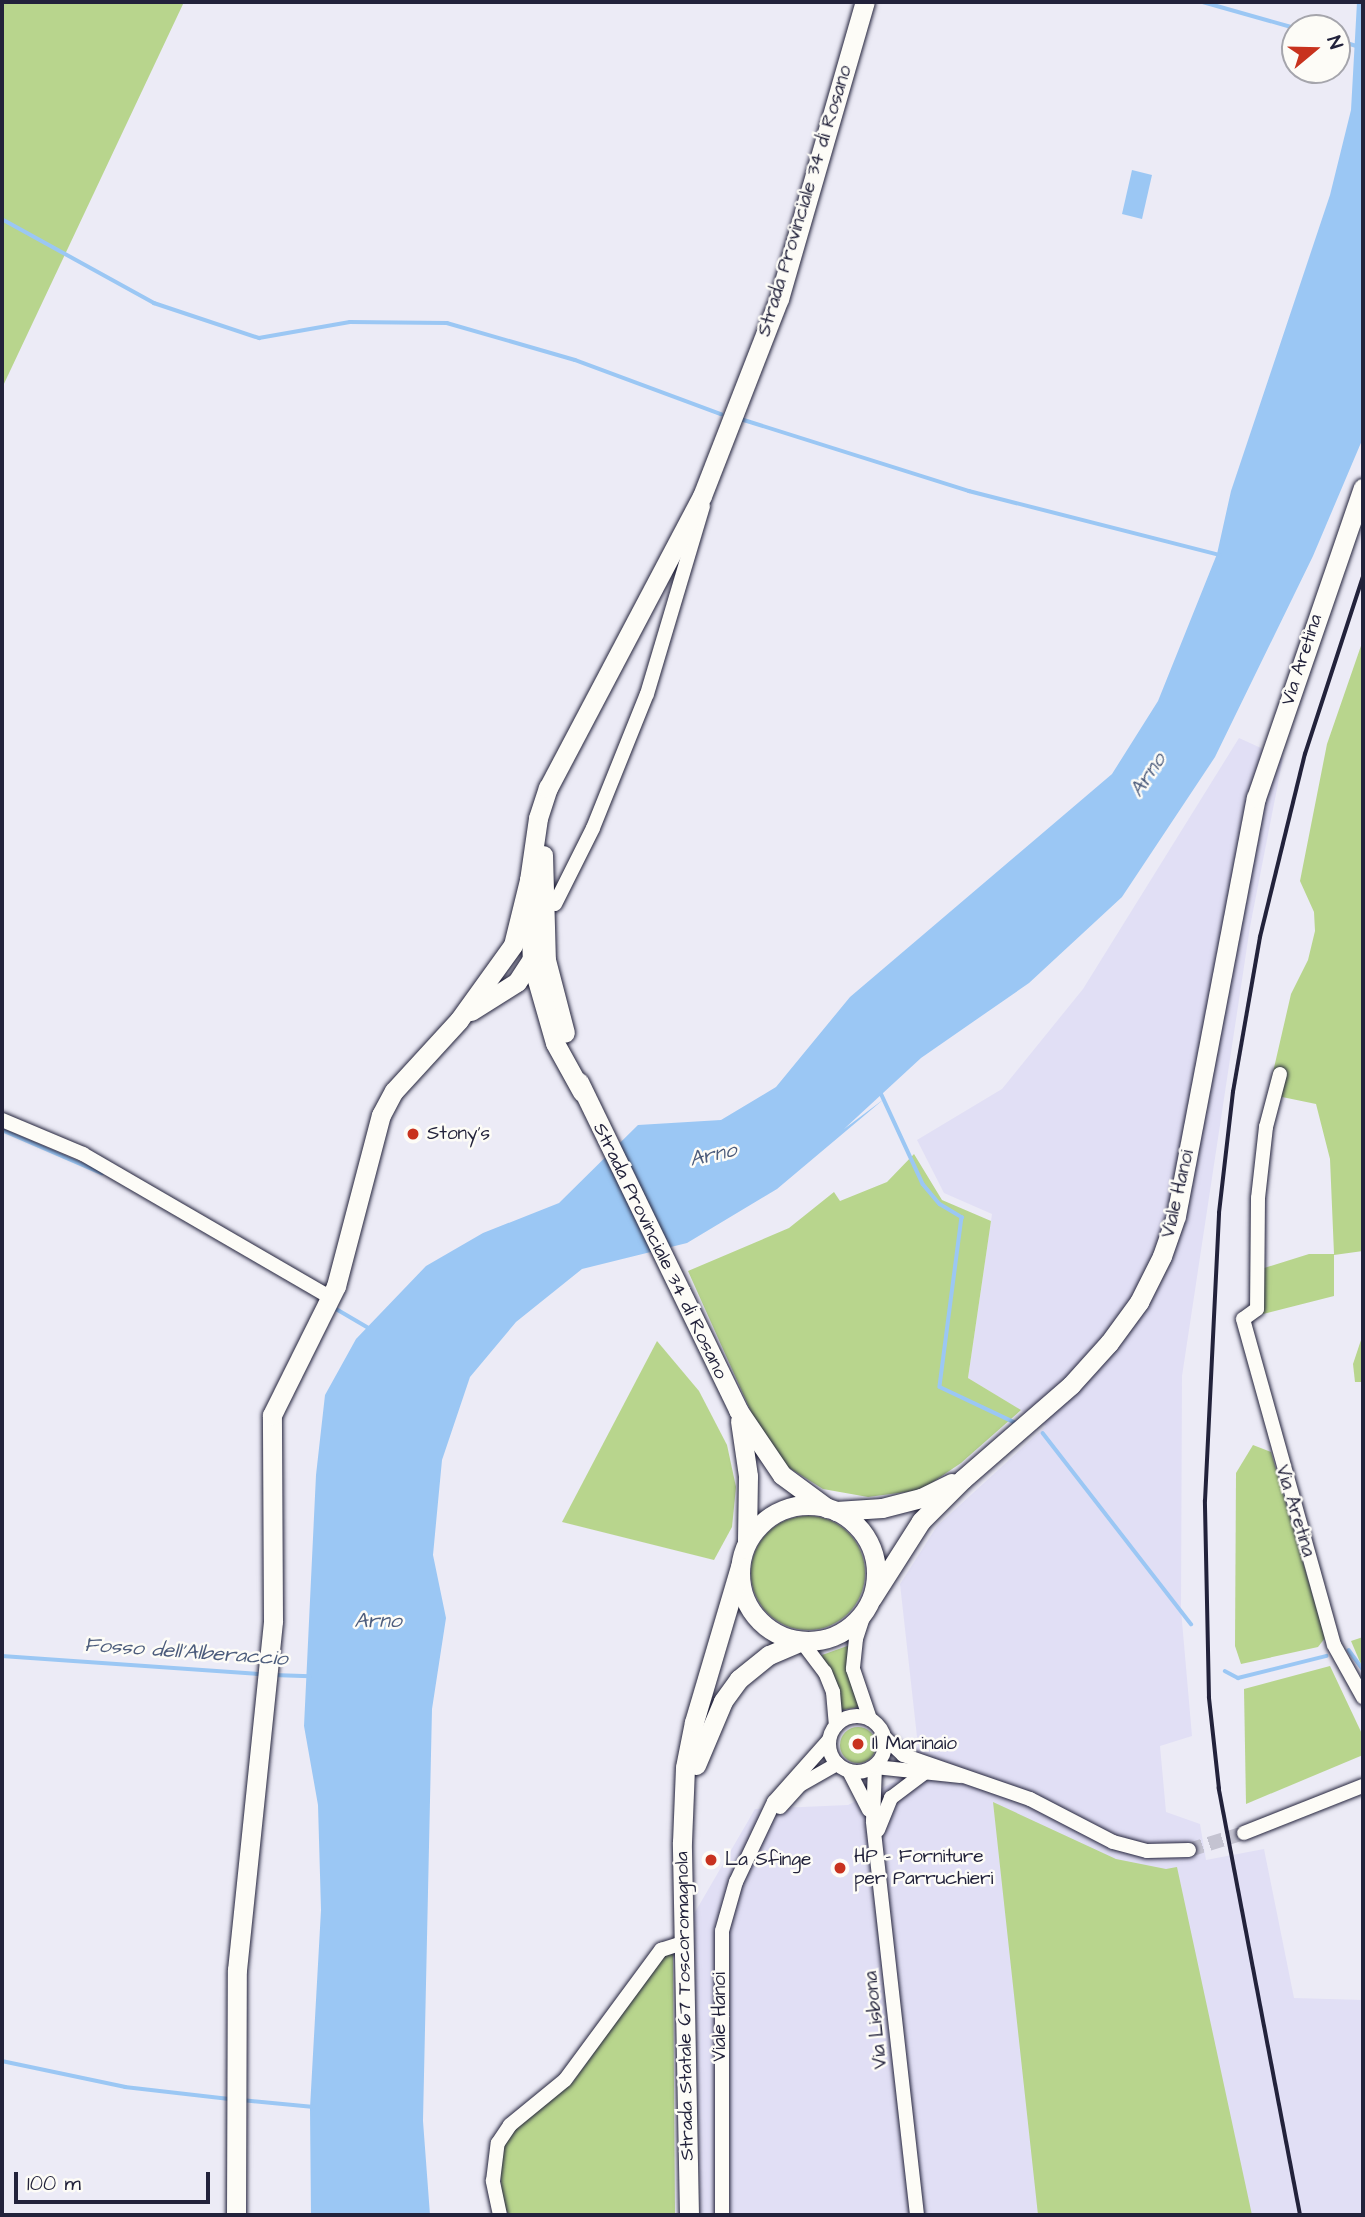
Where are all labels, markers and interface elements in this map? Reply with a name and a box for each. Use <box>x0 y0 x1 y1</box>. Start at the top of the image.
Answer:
north arrow <box>1281 14 1351 84</box>
text: N <box>1320 33 1349 53</box>
street label: Strada Provinciale 34 di Rosano <box>753 63 857 339</box>
street label: Via Aretina <box>1277 611 1327 709</box>
water label: Arno <box>1124 748 1172 802</box>
street label: Strada Provinciale 34 di Rosano <box>588 1119 732 1383</box>
place label: Stony's <box>427 1123 490 1145</box>
marker: Stony's <box>405 1126 421 1142</box>
water label: Arno <box>687 1137 739 1173</box>
street label: Viale Hanoi <box>1157 1148 1199 1240</box>
street label: Via Aretina <box>1270 1462 1320 1560</box>
water label: Arno <box>354 1608 402 1634</box>
water label: Fosso dell'Alberaccio <box>84 1632 288 1672</box>
place label: Il Marinaio <box>872 1733 957 1755</box>
marker: Il Marinaio <box>850 1736 866 1752</box>
place label: HP - Forniture per Parruchieri <box>854 1846 993 1890</box>
place label: La Sfinge <box>725 1849 811 1871</box>
street label: Strada Statale 67 Toscoromagnola <box>671 1851 699 2161</box>
marker: La Sfinge <box>703 1852 719 1868</box>
marker: HP - Forniture per Parruchieri <box>832 1860 848 1876</box>
street label: Via Lisbona <box>860 1970 892 2070</box>
street label: Viale Hanoi <box>709 1972 731 2062</box>
scale bar <box>18 2158 214 2202</box>
text: 100 m <box>27 2169 81 2198</box>

